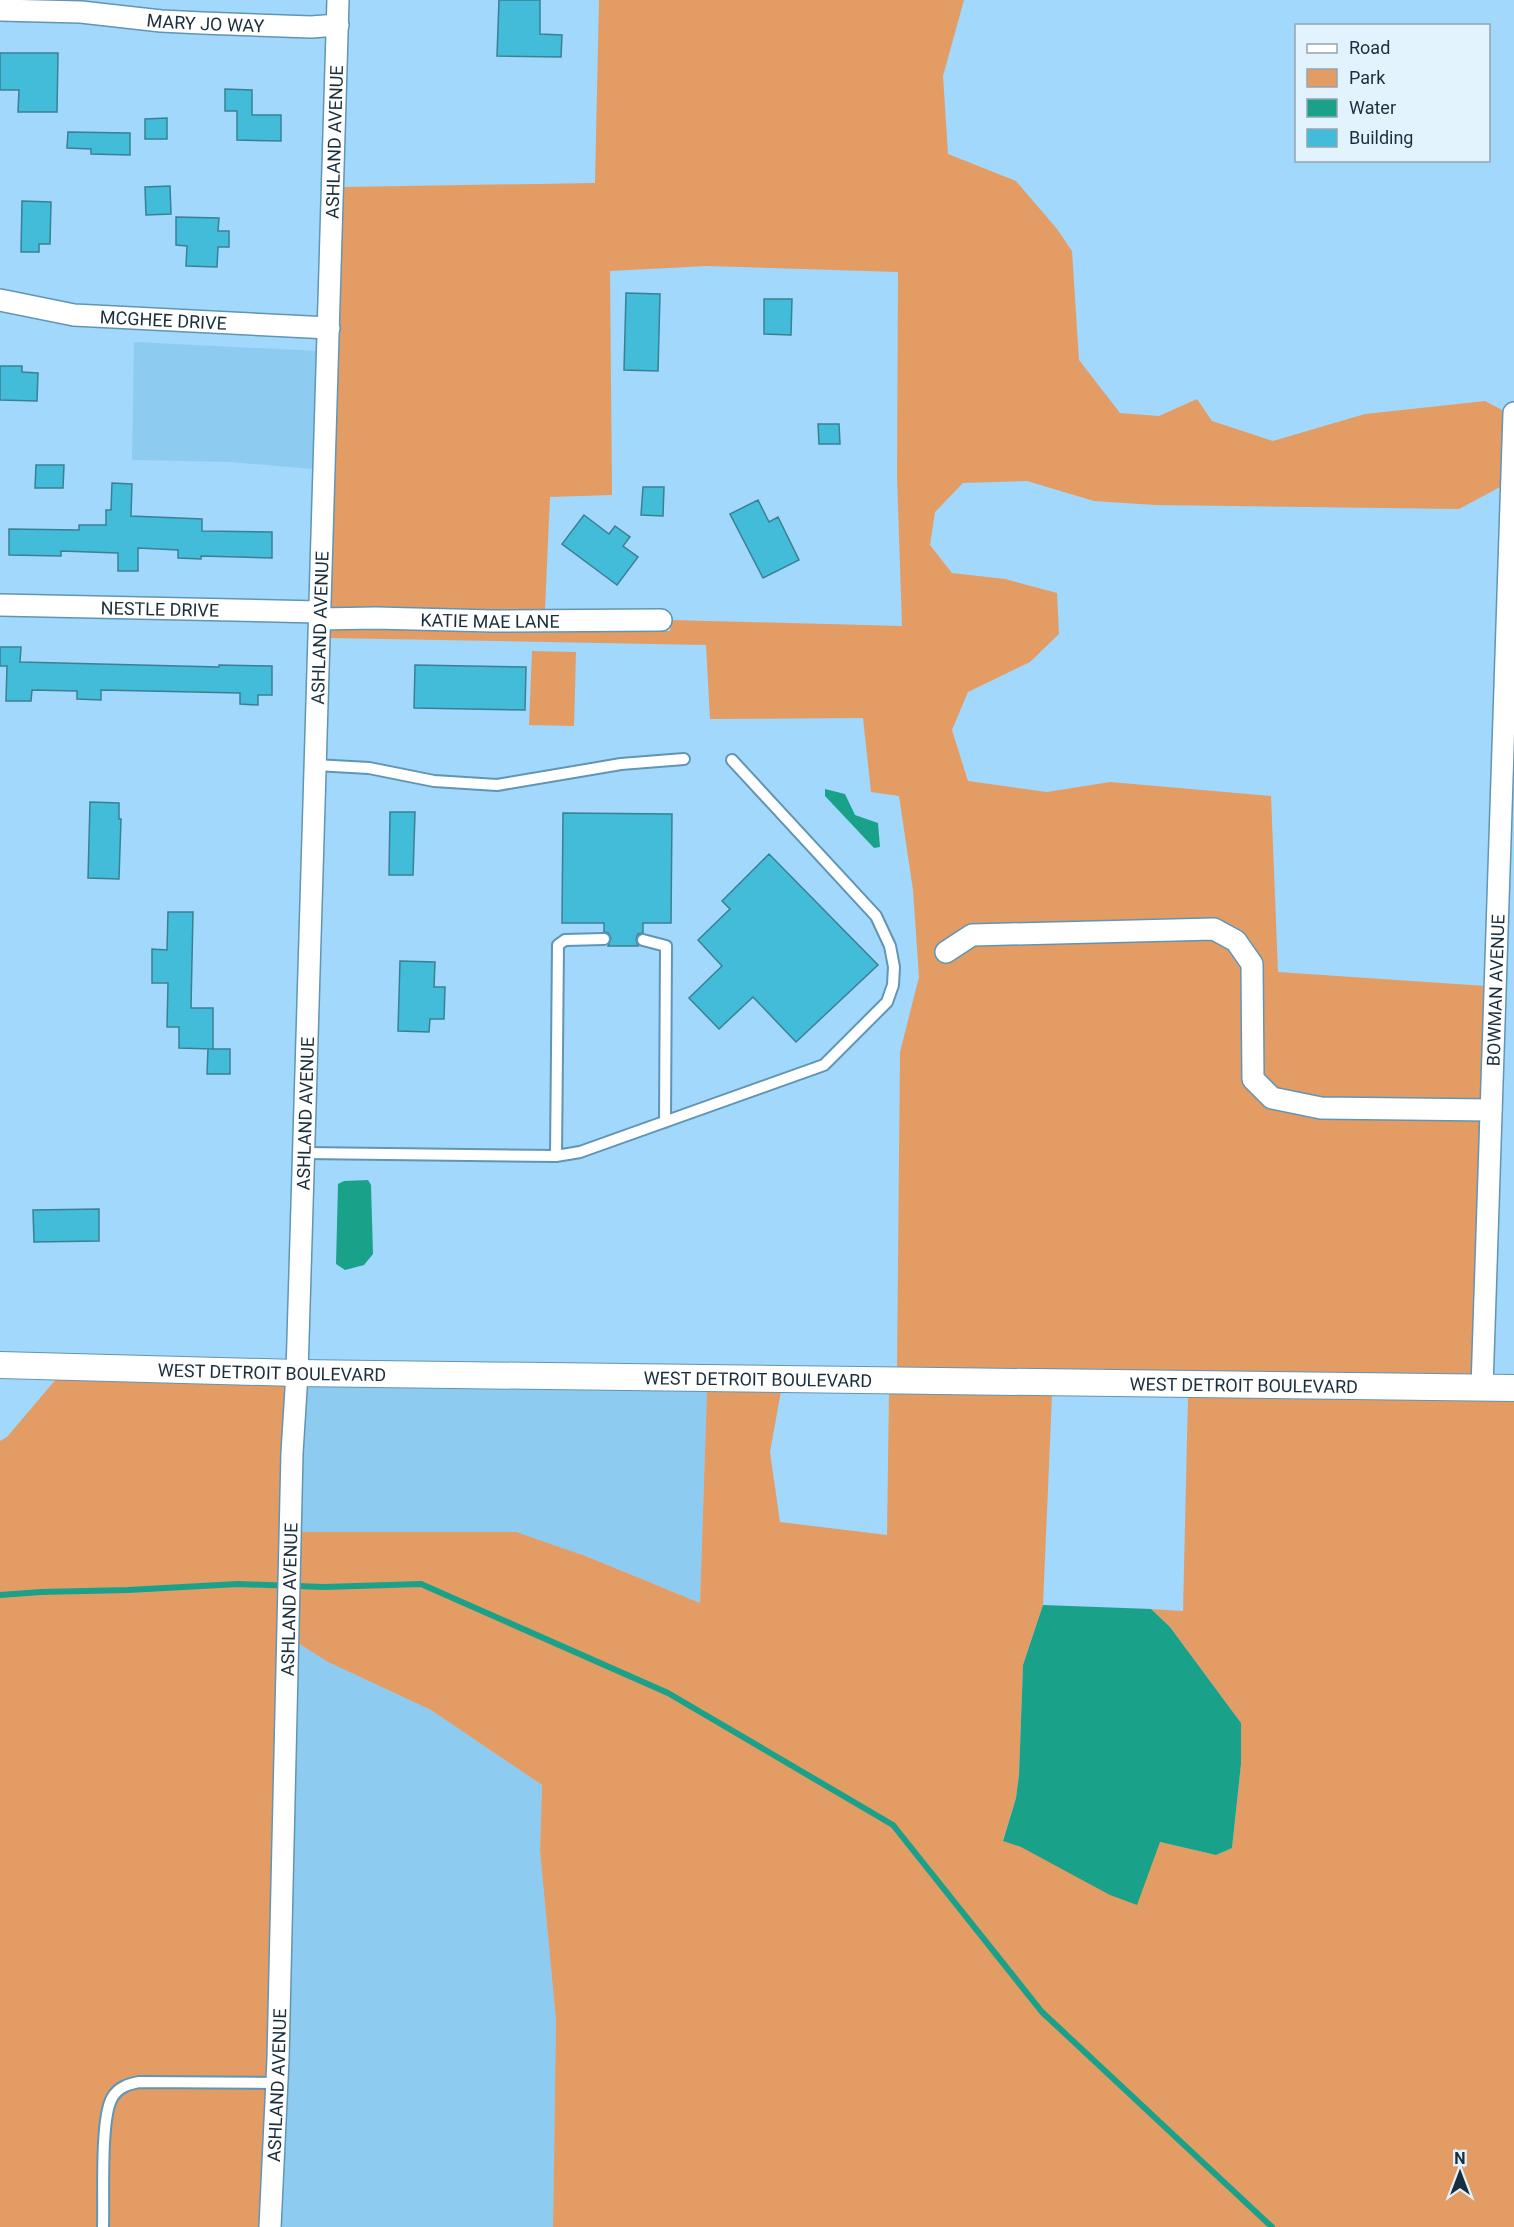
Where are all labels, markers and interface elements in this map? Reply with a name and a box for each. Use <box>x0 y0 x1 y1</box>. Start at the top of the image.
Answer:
street label: MARY JO WAY <box>146 9 265 36</box>
legend <box>1295 24 1490 162</box>
text: Road <box>1349 37 1390 58</box>
street label: ASHLAND AVENUE <box>321 65 347 219</box>
text: Park <box>1349 67 1386 88</box>
text: Water <box>1349 97 1396 118</box>
text: Building <box>1349 127 1413 148</box>
street label: MCGHEE DRIVE <box>99 306 227 333</box>
street label: ASHLAND AVENUE <box>306 551 332 705</box>
street label: NESTLE DRIVE <box>101 597 219 620</box>
street label: KATIE MAE LANE <box>420 609 560 632</box>
street label: BOWMAN AVENUE <box>1482 914 1508 1067</box>
street label: ASHLAND AVENUE <box>292 1037 318 1191</box>
street label: WEST DETROIT BOULEVARD <box>157 1359 386 1385</box>
street label: WEST DETROIT BOULEVARD <box>644 1367 872 1391</box>
street label: WEST DETROIT BOULEVARD <box>1129 1373 1358 1397</box>
street label: ASHLAND AVENUE <box>276 1522 301 1676</box>
street label: ASHLAND AVENUE <box>263 2008 290 2162</box>
north arrow <box>1430 2143 1490 2203</box>
text: N <box>1454 2149 1466 2168</box>

